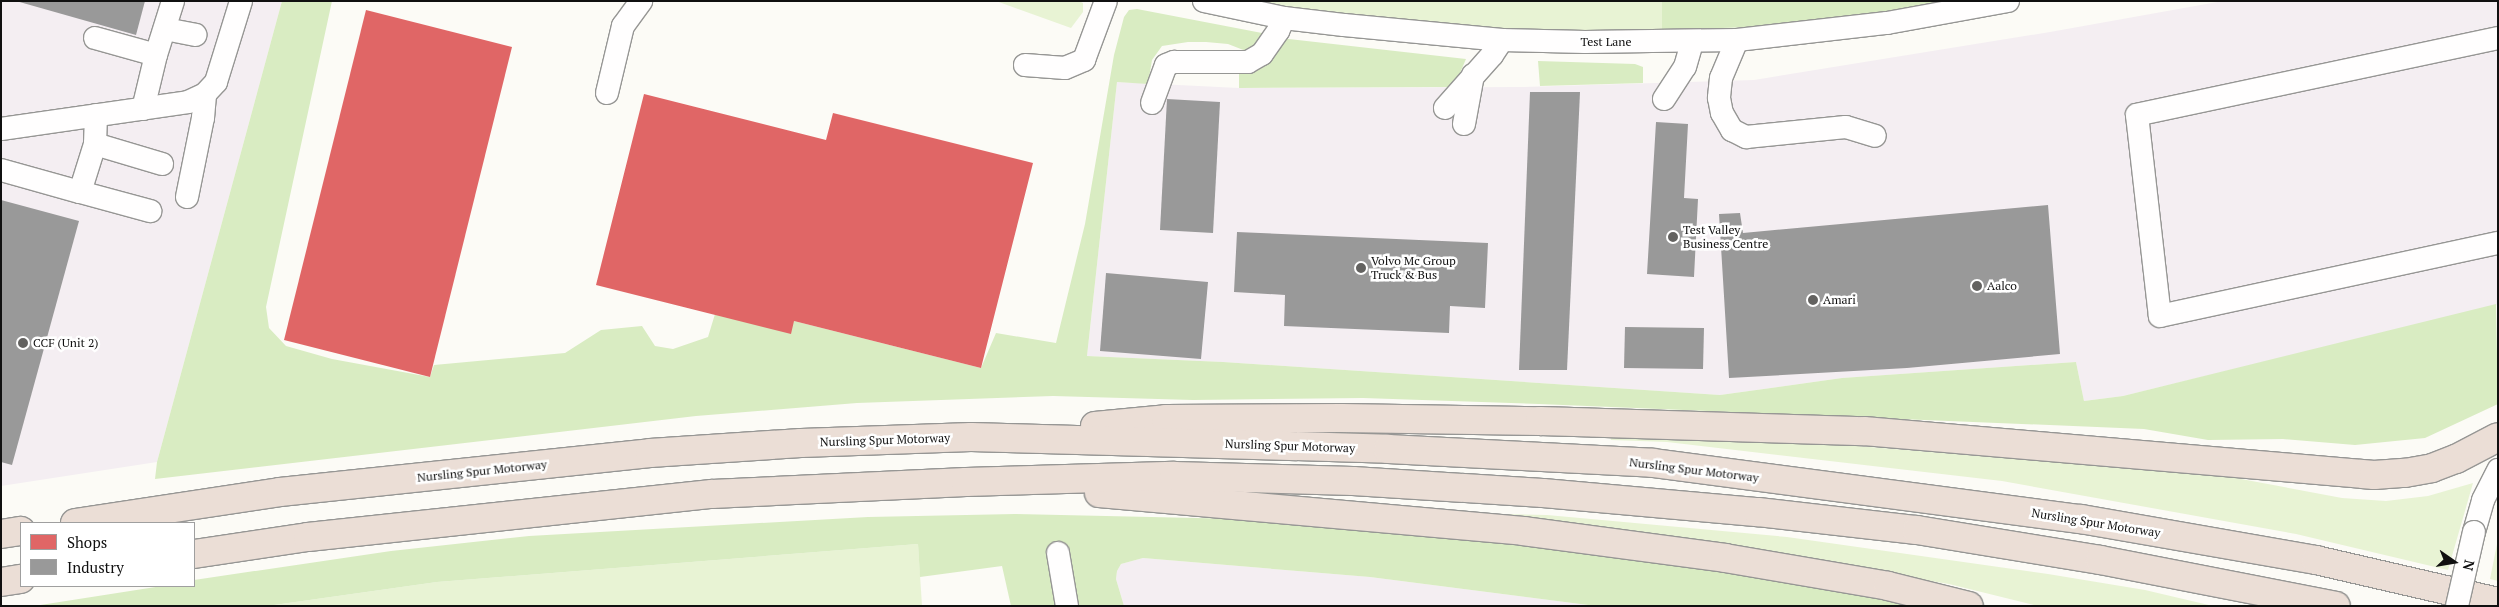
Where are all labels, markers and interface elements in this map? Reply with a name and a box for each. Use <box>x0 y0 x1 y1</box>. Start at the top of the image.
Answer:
street label: Test Lane <box>1580 35 1632 49</box>
place label: Test Valley Business Centre <box>1683 223 1768 251</box>
marker: Test Valley Business Centre <box>1667 231 1679 243</box>
place label: Volvo Mc Group Truck & Bus <box>1371 254 1456 282</box>
marker: Volvo Mc Group Truck & Bus <box>1355 262 1367 274</box>
place label: Aalco <box>1987 279 2017 293</box>
marker: Aalco <box>1971 280 1983 292</box>
place label: Amari <box>1823 293 1856 307</box>
marker: Amari <box>1807 294 1819 306</box>
place label: CCF (Unit 2) <box>33 336 98 350</box>
marker: CCF (Unit 2) <box>17 337 29 349</box>
street label: Nursling Spur Motorway <box>820 431 950 449</box>
street label: Nursling Spur Motorway <box>1225 437 1355 455</box>
street label: Nursling Spur Motorway <box>1628 455 1760 485</box>
street label: Nursling Spur Motorway <box>416 457 548 485</box>
street label: Nursling Spur Motorway <box>2031 506 2161 540</box>
legend <box>20 522 195 587</box>
text: Shops <box>67 532 107 552</box>
north arrow <box>2429 537 2479 587</box>
text: Industry <box>67 557 124 577</box>
text: N <box>2459 558 2480 573</box>

